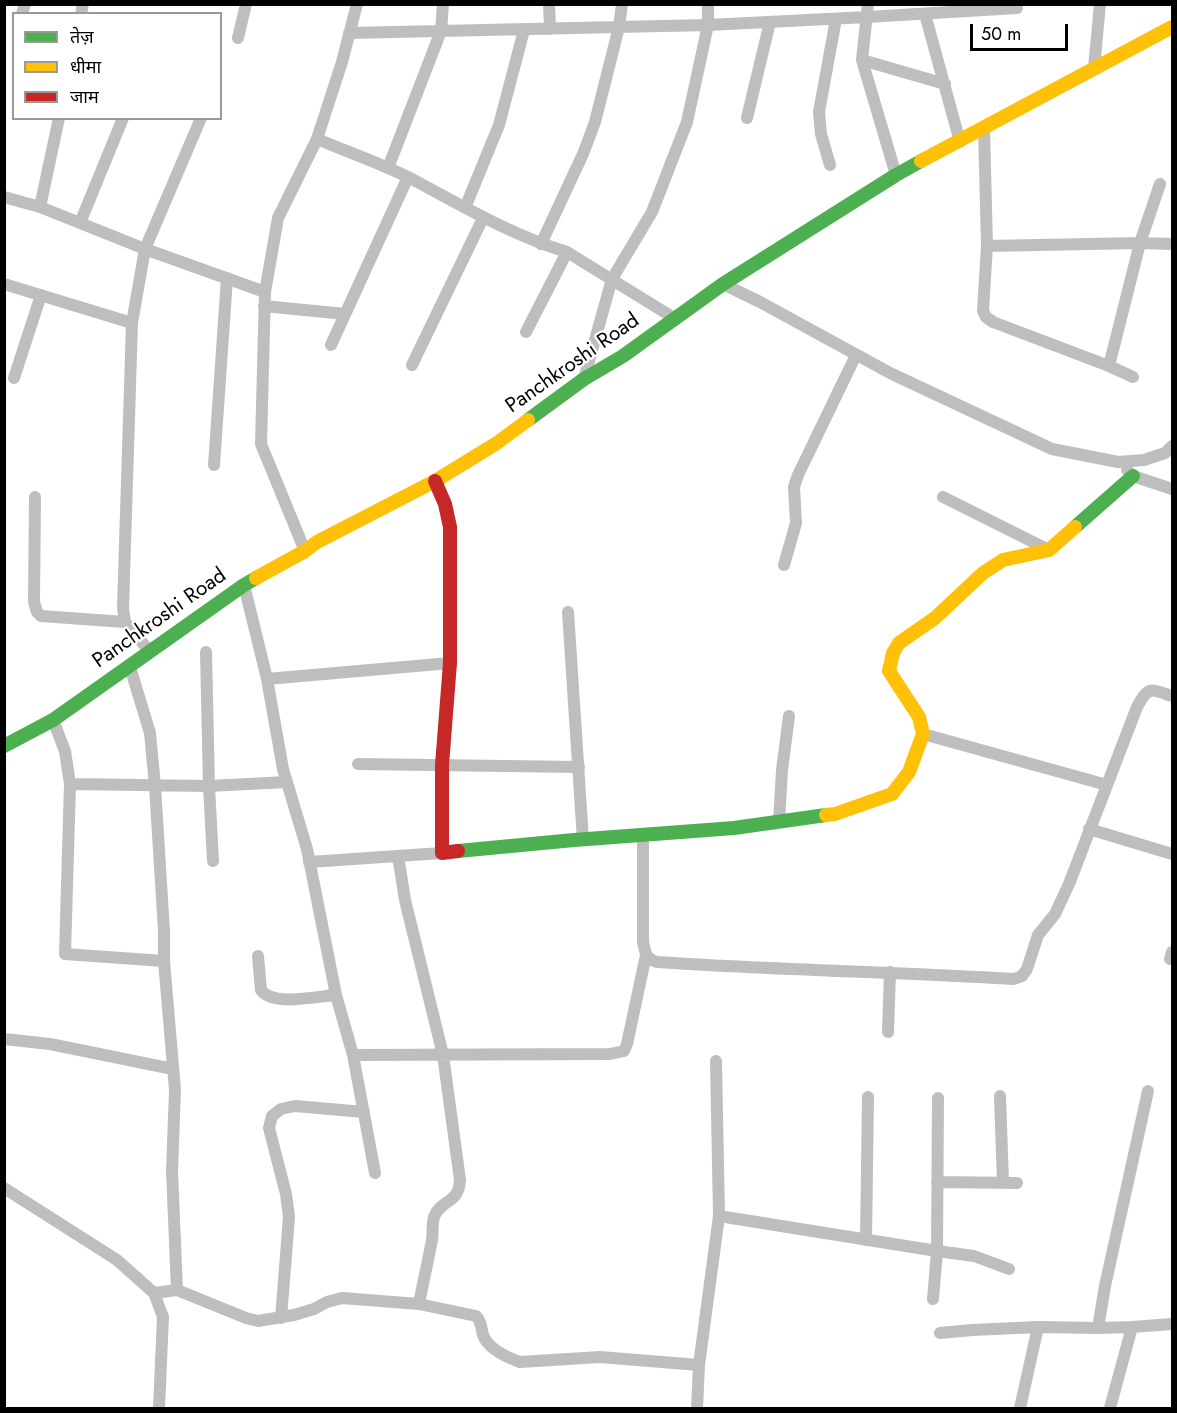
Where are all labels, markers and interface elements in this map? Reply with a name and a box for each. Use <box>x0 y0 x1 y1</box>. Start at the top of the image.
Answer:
legend <box>12 12 222 120</box>
scale bar <box>973 12 1070 50</box>
text: 50 m <box>981 21 1021 47</box>
text: तेज़ <box>70 24 94 50</box>
text: धीमा <box>70 54 101 80</box>
text: जाम <box>70 84 99 110</box>
street label: Panchkroshi Road <box>501 309 645 419</box>
street label: Panchkroshi Road <box>88 564 232 674</box>

